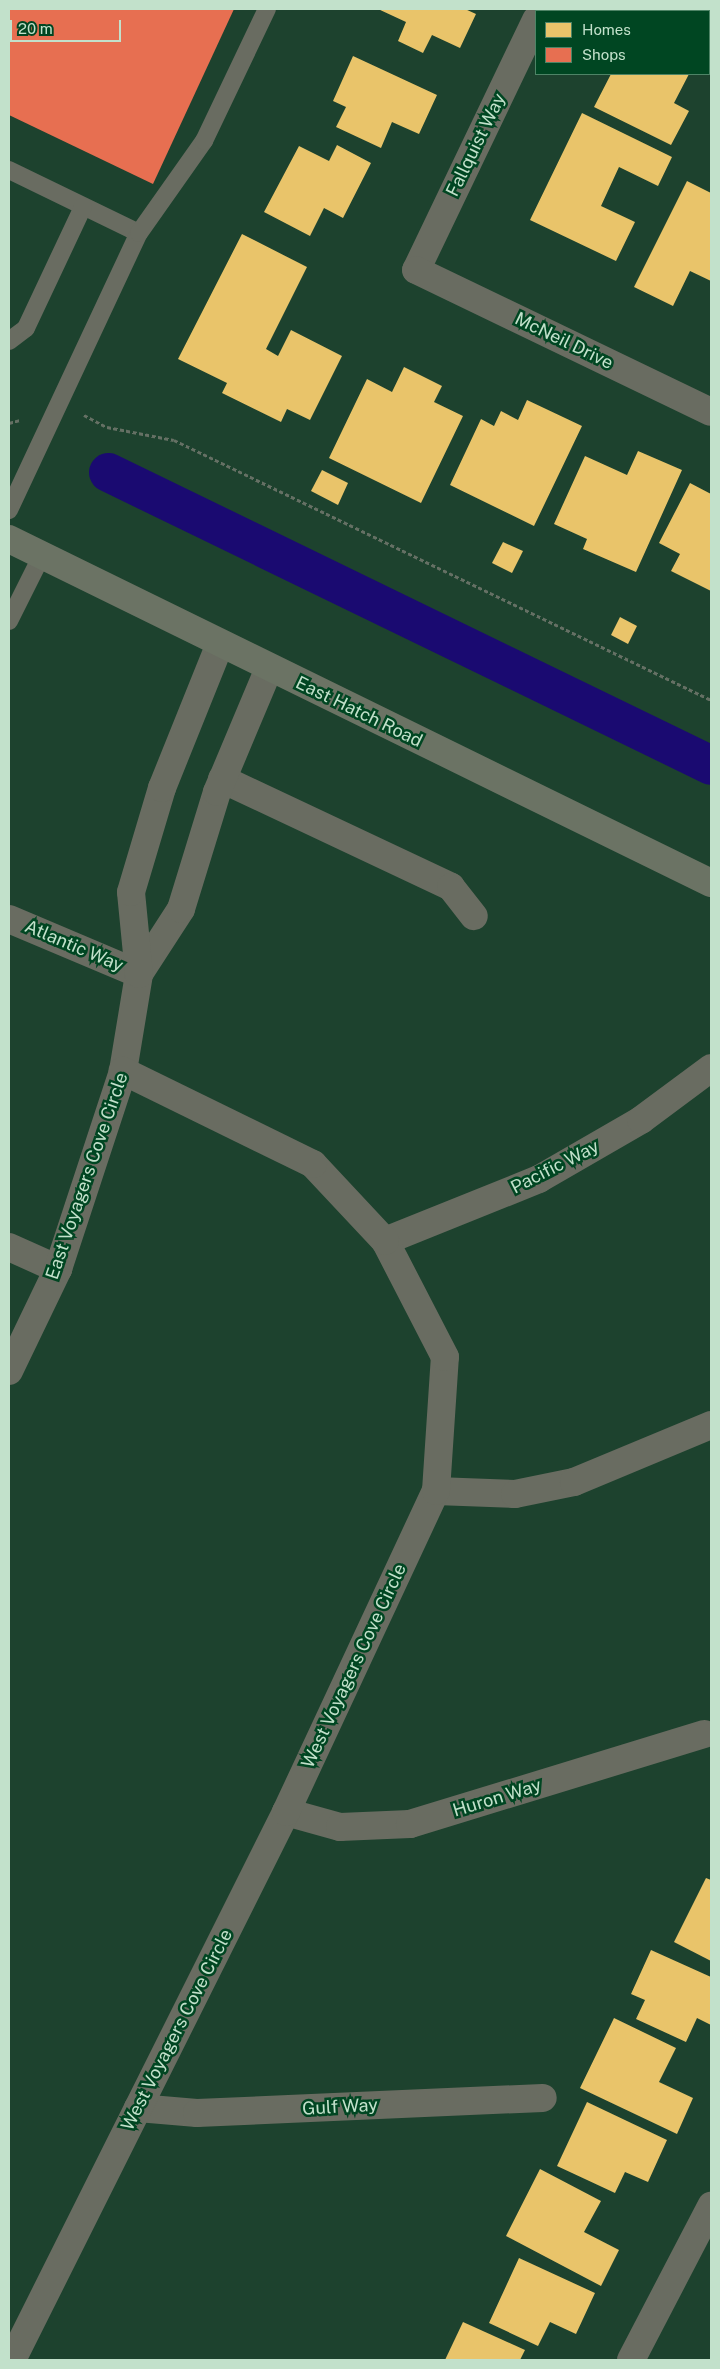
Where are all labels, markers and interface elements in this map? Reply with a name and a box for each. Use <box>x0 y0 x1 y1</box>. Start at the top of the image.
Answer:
scale bar <box>12 10 124 42</box>
legend <box>535 10 710 75</box>
text: 20 m <box>18 20 53 37</box>
text: Homes <box>582 21 631 38</box>
text: Shops <box>582 46 626 63</box>
street label: Fallquist Way <box>442 90 510 200</box>
street label: McNeil Drive <box>511 308 617 374</box>
street label: East Hatch Road <box>292 672 426 752</box>
street label: Atlantic Way <box>21 915 127 977</box>
street label: East Voyagers Cove Circle <box>41 1069 133 1283</box>
street label: Pacific Way <box>507 1135 603 1199</box>
street label: West Voyagers Cove Circle <box>297 1560 411 1772</box>
street label: Huron Way <box>450 1774 544 1822</box>
street label: West Voyagers Cove Circle <box>117 1925 237 2135</box>
street label: Gulf Way <box>302 2094 378 2120</box>

